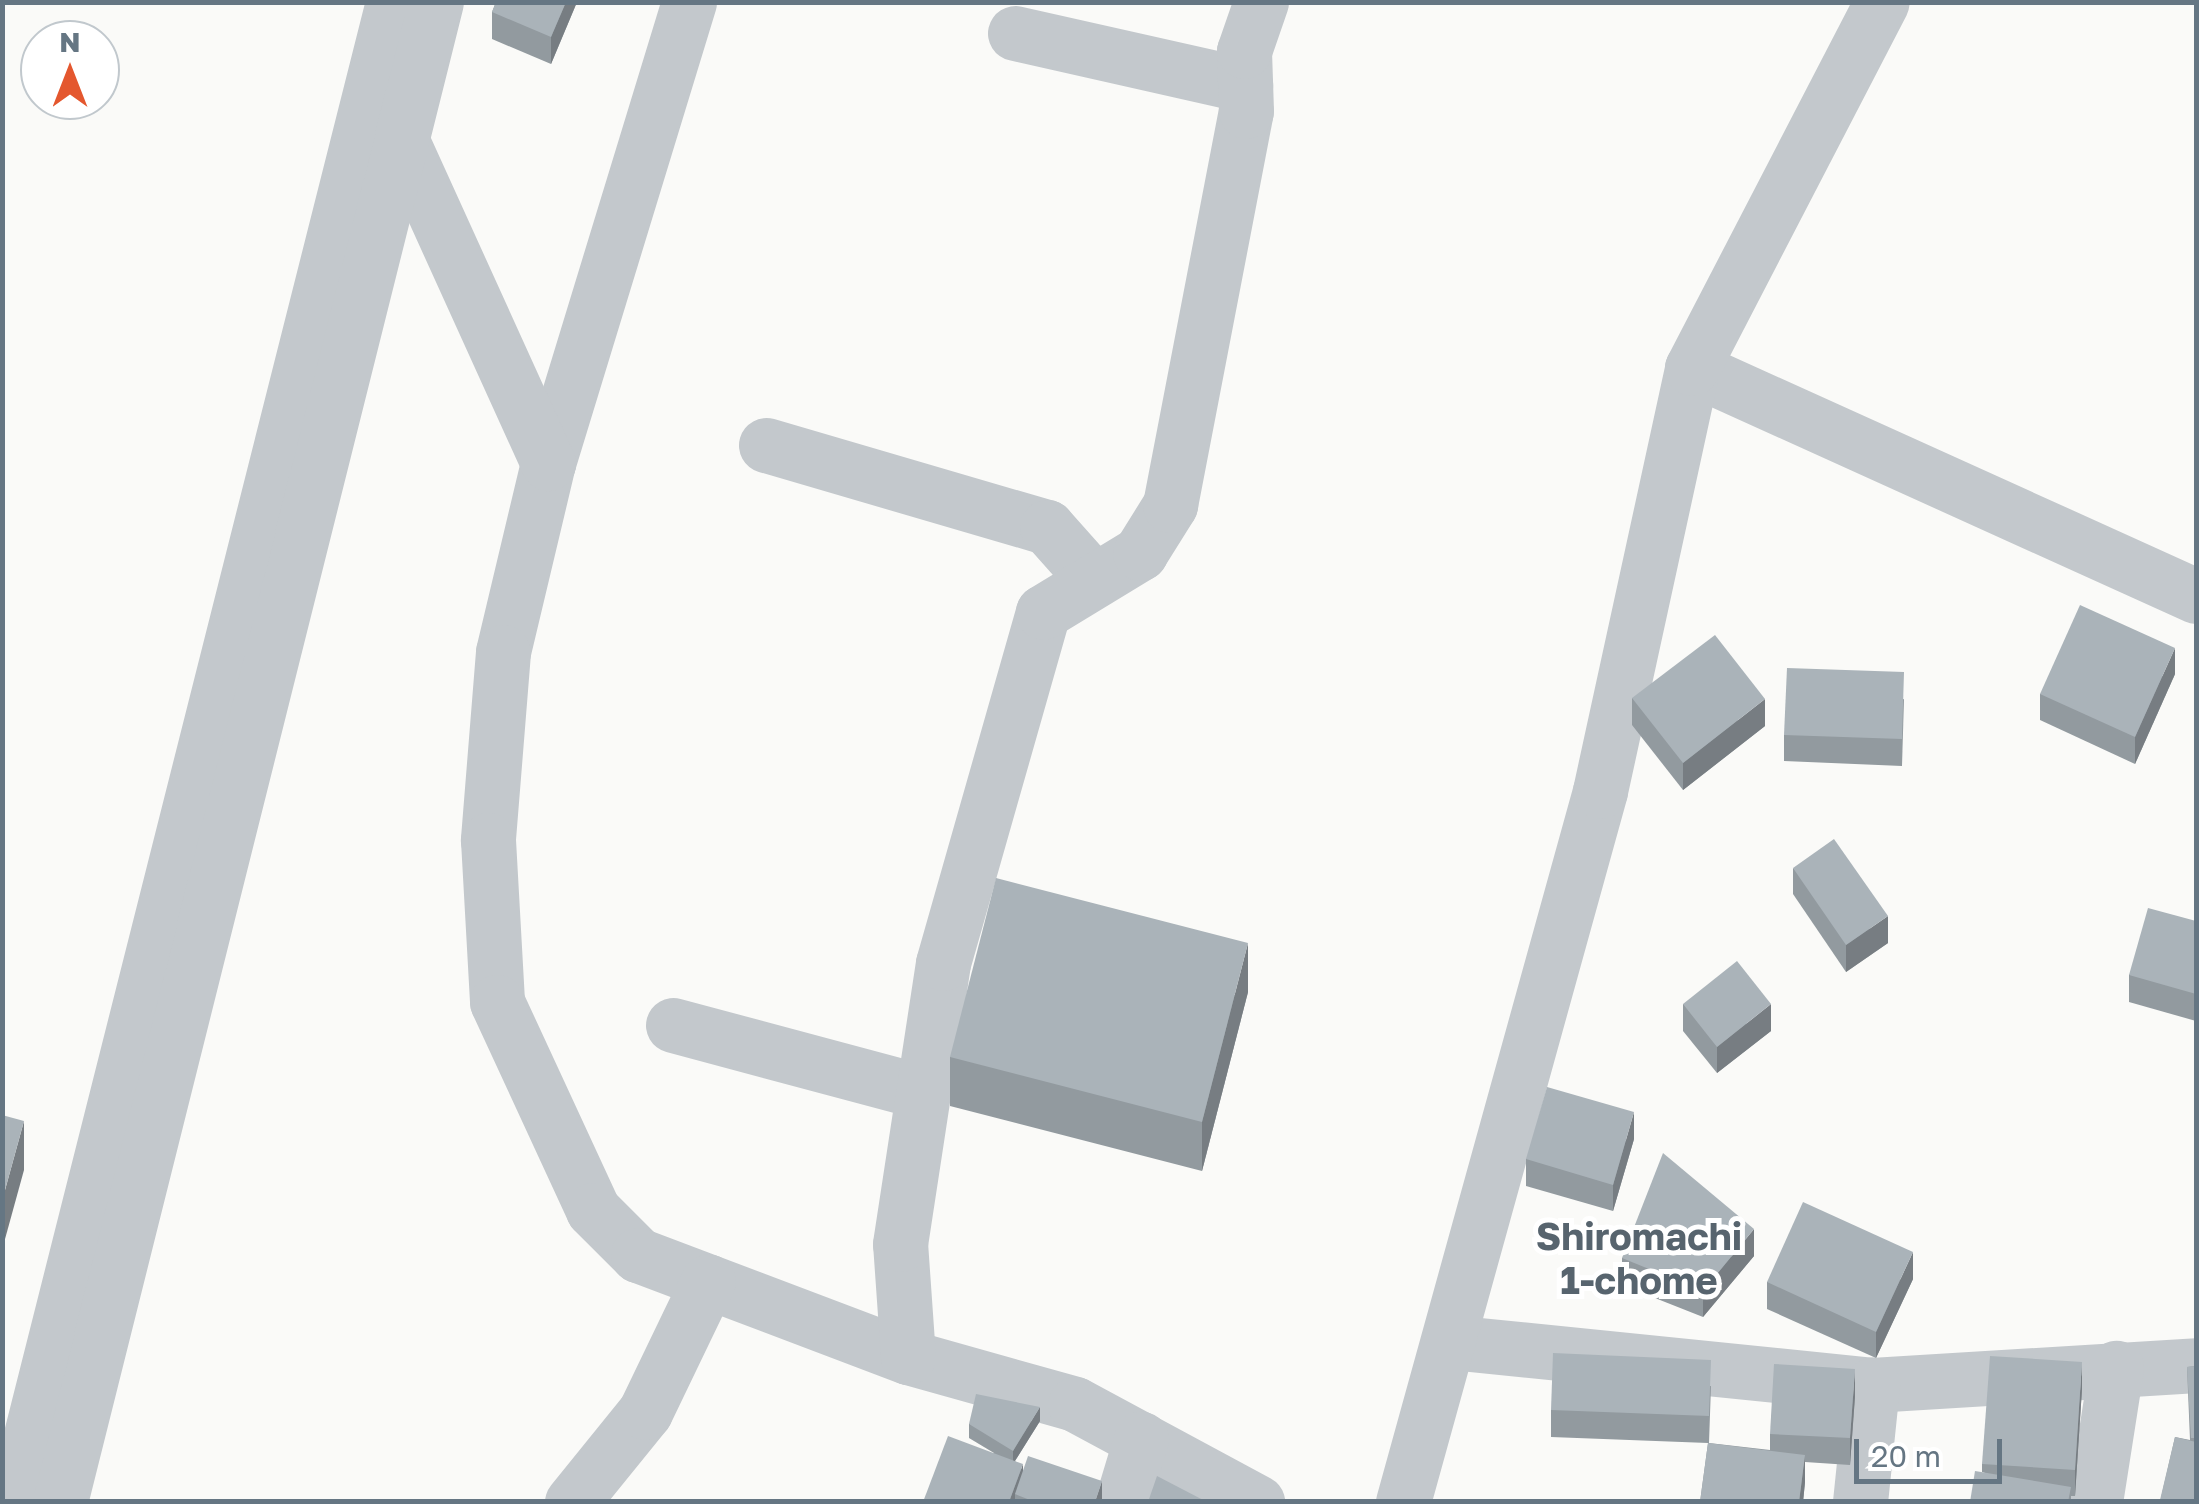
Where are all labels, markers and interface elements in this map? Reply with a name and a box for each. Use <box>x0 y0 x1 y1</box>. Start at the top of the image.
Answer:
north arrow <box>20 20 120 120</box>
text: N <box>59 25 81 58</box>
district label: Shiromachi 1-chome <box>1536 1213 1742 1302</box>
scale bar <box>1859 1419 2006 1481</box>
text: 20 m <box>1871 1438 1941 1474</box>

